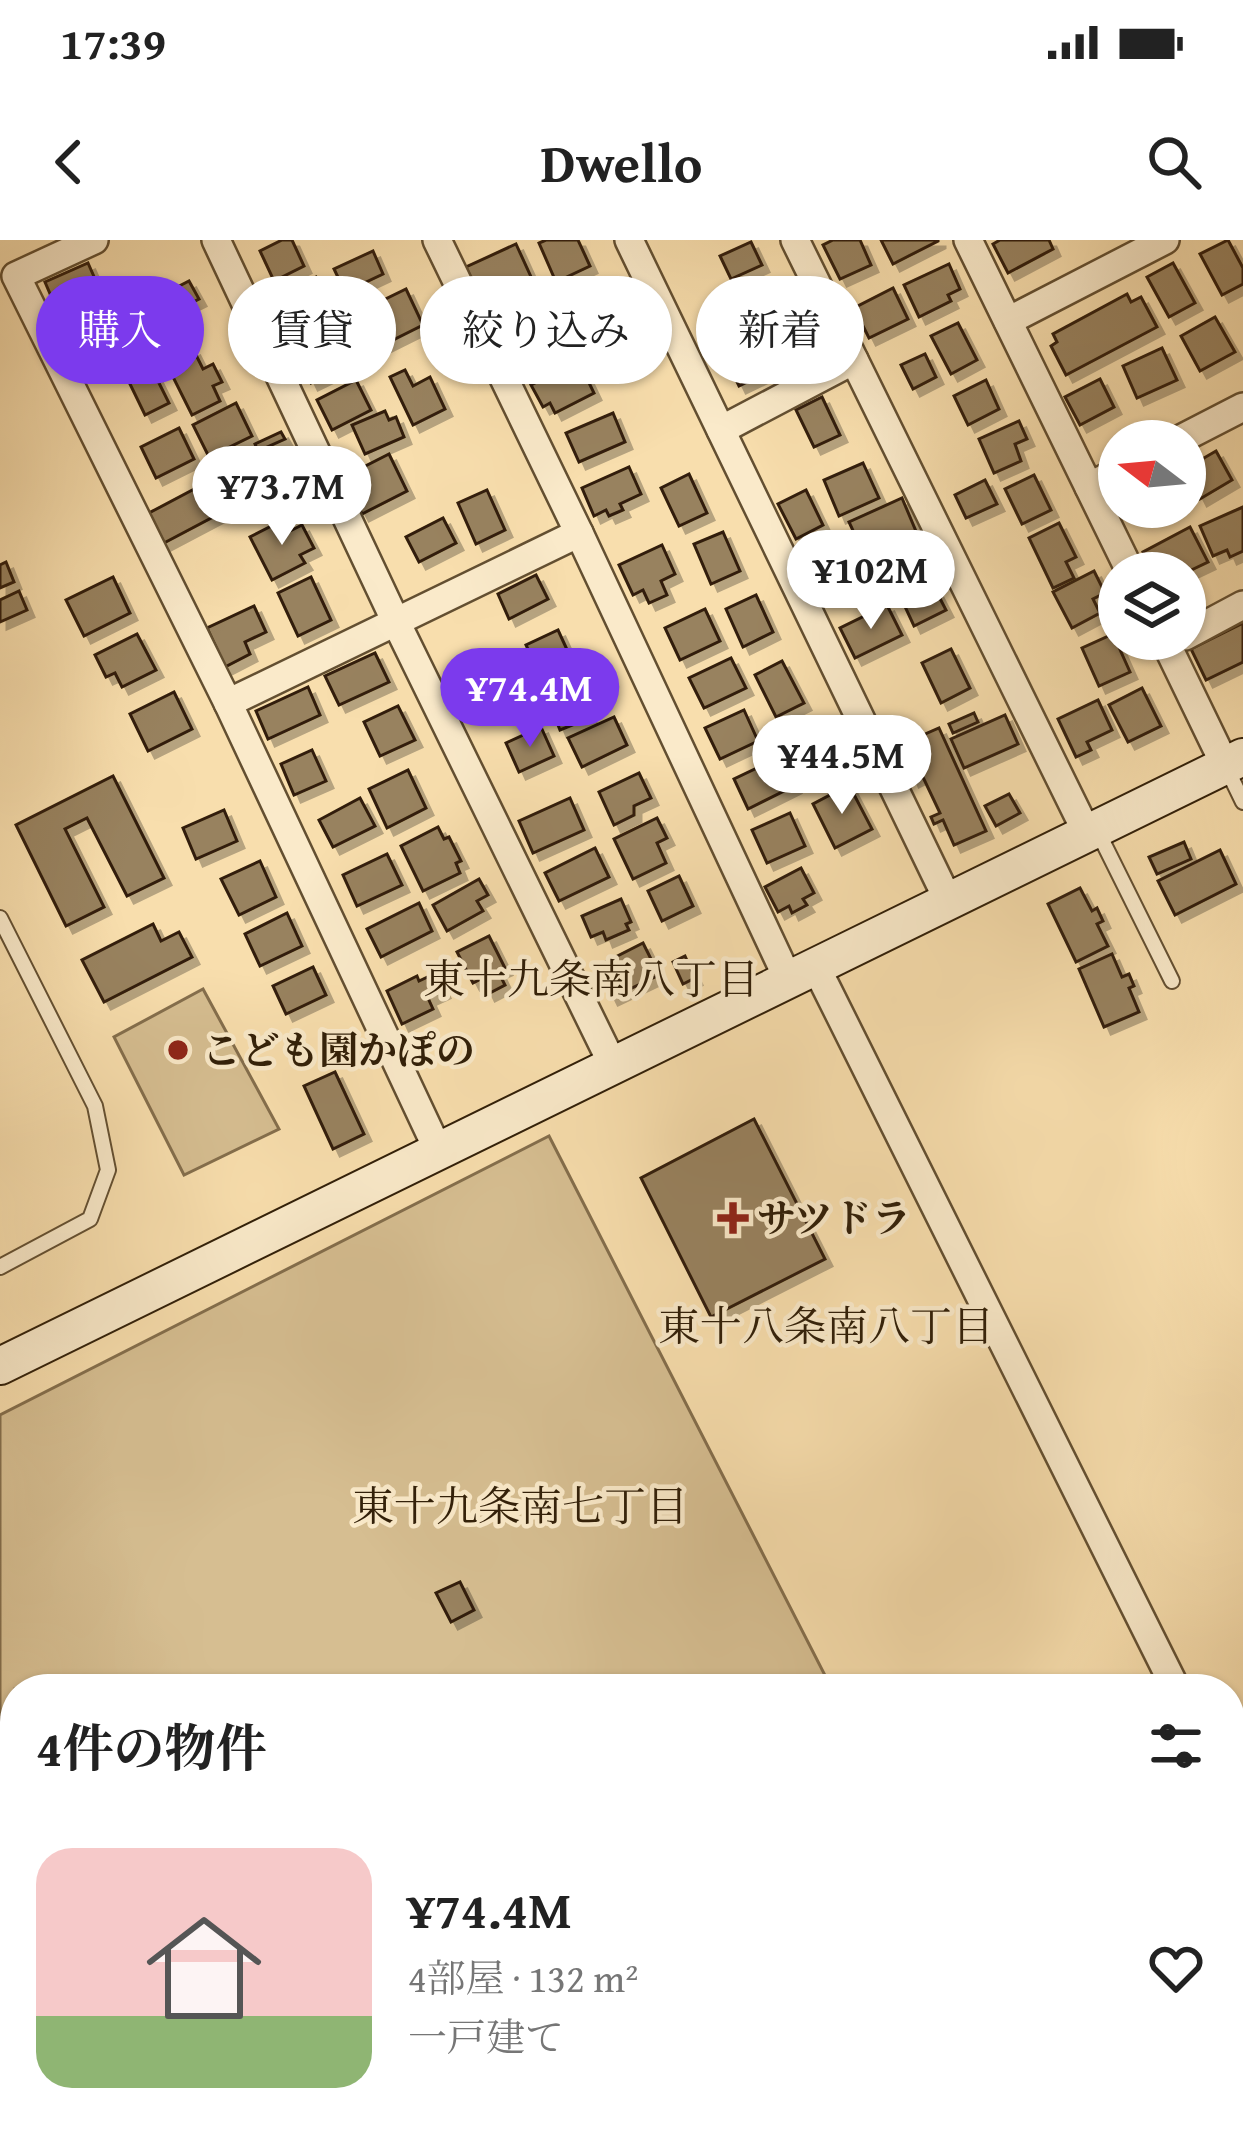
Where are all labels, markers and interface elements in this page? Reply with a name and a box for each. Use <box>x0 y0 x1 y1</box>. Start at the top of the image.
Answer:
text: 17:39 <box>60 10 166 75</box>
text: Dwello <box>541 123 702 202</box>
icon: back <box>36 129 102 195</box>
icon: search <box>1141 129 1207 195</box>
chip: 購入 <box>36 276 204 384</box>
chip: 賃貸 <box>228 276 396 384</box>
chip: 絞り込み <box>420 276 672 384</box>
chip: 新着 <box>696 276 864 384</box>
north arrow <box>1098 420 1206 528</box>
map controls <box>1098 420 1206 660</box>
pin: ¥73.7M <box>184 446 380 548</box>
text: ¥73.7M <box>219 456 345 513</box>
pin: ¥102M <box>787 530 955 632</box>
text: ¥102M <box>814 540 928 597</box>
button: layers <box>1098 552 1206 660</box>
pin: ¥74.4M <box>432 648 628 750</box>
text: ¥74.4M <box>467 658 593 715</box>
pin: ¥44.5M <box>744 715 940 817</box>
text: ¥44.5M <box>779 725 905 782</box>
district label: 東十九条南八丁目 <box>423 948 759 1009</box>
place label: こども園かぽの <box>202 1021 475 1078</box>
marker: こども園かぽの <box>165 1037 191 1063</box>
place label: サツドラ <box>757 1189 911 1246</box>
marker: サツドラ <box>720 1205 746 1231</box>
district label: 東十八条南八丁目 <box>658 1295 994 1356</box>
district label: 東十九条南七丁目 <box>352 1475 688 1536</box>
text: 4件の物件 <box>36 1710 266 1785</box>
icon: filters <box>1143 1713 1209 1779</box>
text: ¥74.4M <box>408 1872 572 1947</box>
icon: home <box>132 1896 276 2040</box>
icon: heart <box>1143 1935 1209 2001</box>
text: 4部屋 · 132 m² <box>408 1949 638 2006</box>
text: 一戸建て <box>408 2008 564 2065</box>

